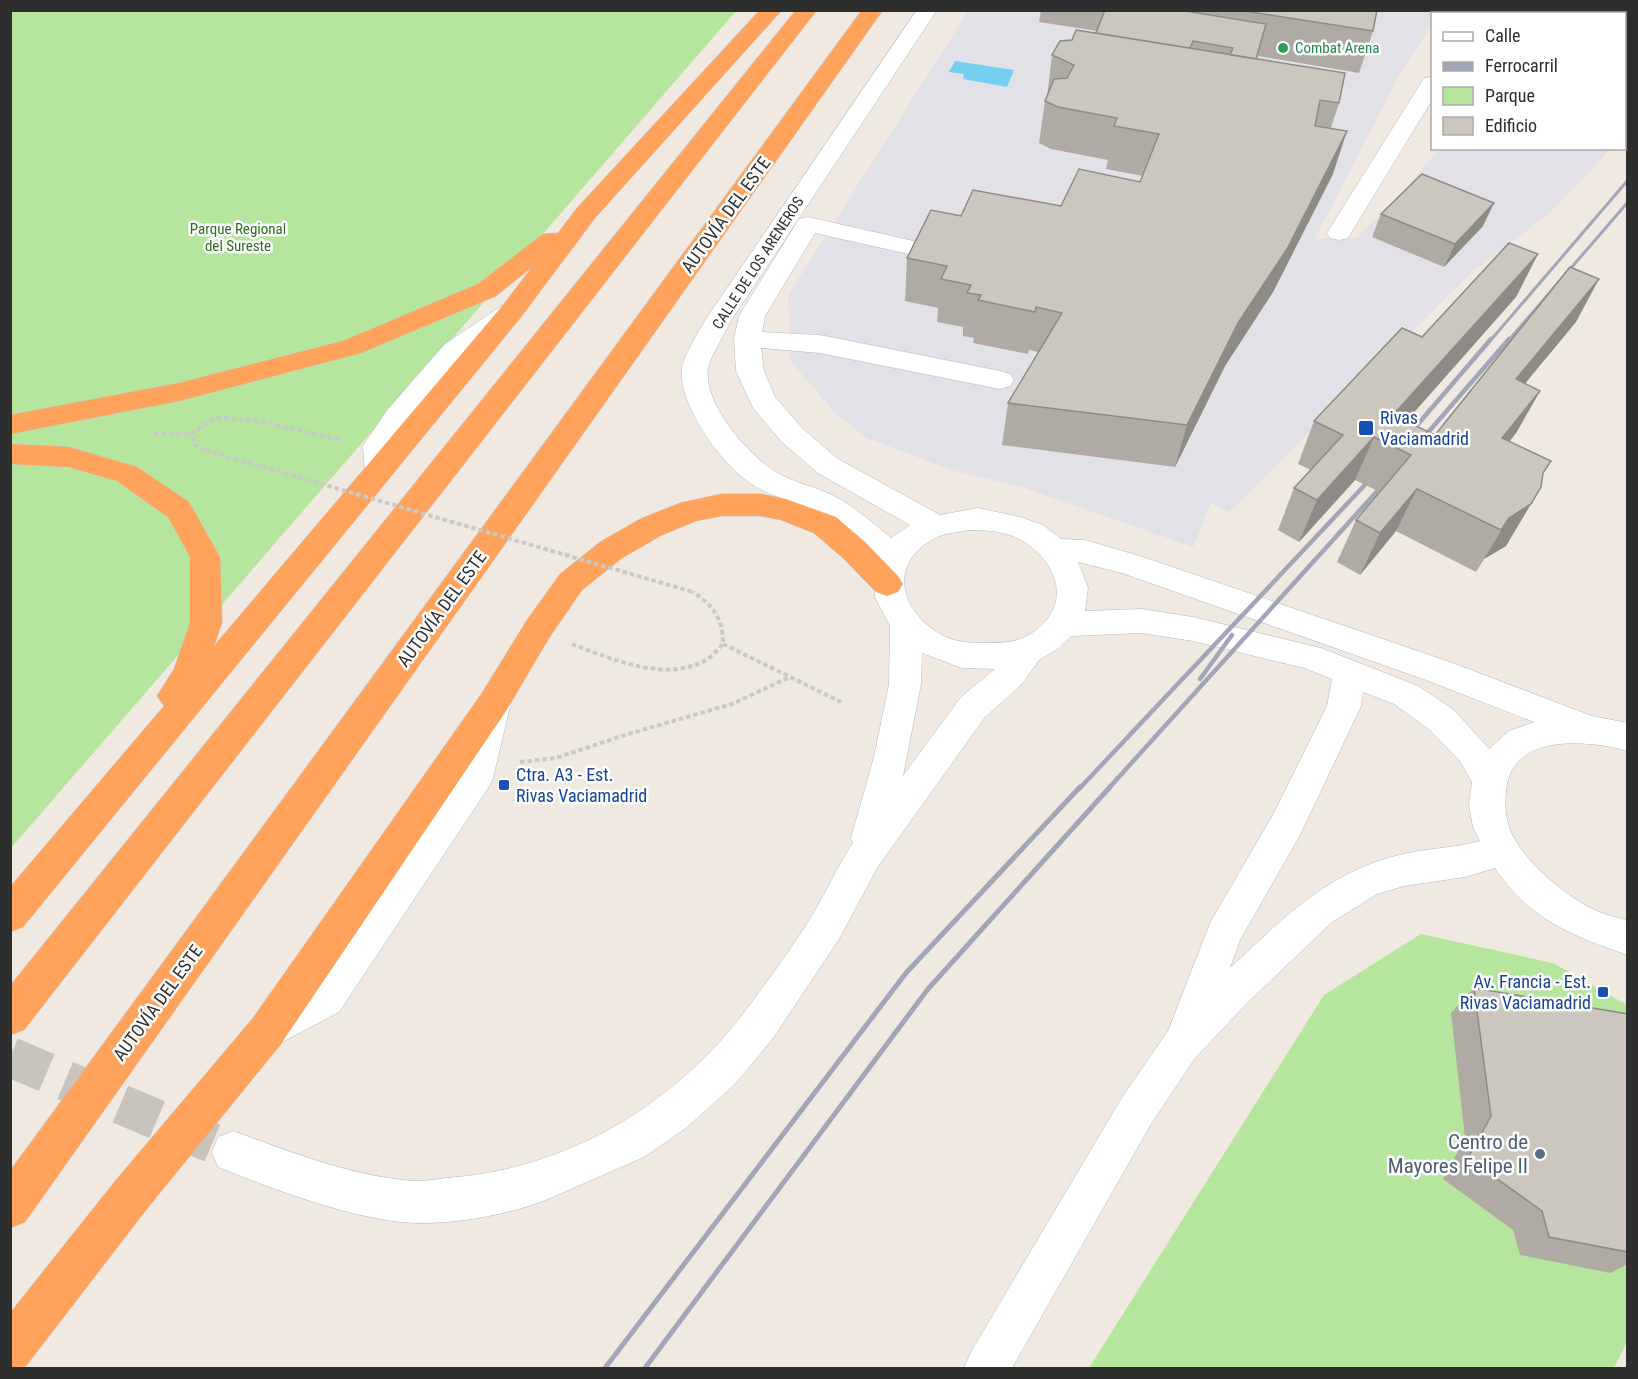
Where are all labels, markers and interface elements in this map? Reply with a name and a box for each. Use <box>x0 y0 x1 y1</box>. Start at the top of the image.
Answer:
legend <box>1431 12 1626 150</box>
text: Calle <box>1485 25 1521 46</box>
place label: Combat Arena <box>1295 39 1379 57</box>
marker: Combat Arena <box>1276 41 1290 55</box>
text: Ferrocarril <box>1485 55 1558 76</box>
text: Parque <box>1485 85 1535 106</box>
text: Edificio <box>1485 115 1537 136</box>
street label: AUTOVÍA DEL ESTE <box>677 153 775 277</box>
street label: CALLE DE LOS ARENEROS <box>708 193 808 333</box>
park label: Parque Regional del Sureste <box>190 220 286 255</box>
place label: Rivas Vaciamadrid <box>1380 407 1469 449</box>
marker: Rivas Vaciamadrid <box>1357 419 1375 437</box>
street label: AUTOVÍA DEL ESTE <box>393 547 491 671</box>
place label: Ctra. A3 - Est. Rivas Vaciamadrid <box>516 764 647 806</box>
marker: Ctra. A3 - Est. Rivas Vaciamadrid <box>497 778 511 792</box>
street label: AUTOVÍA DEL ESTE <box>109 941 207 1065</box>
place label: Av. Francia - Est. Rivas Vaciamadrid <box>1460 971 1591 1013</box>
marker: Av. Francia - Est. Rivas Vaciamadrid <box>1596 985 1610 999</box>
place label: Centro de Mayores Felipe II <box>1388 1130 1528 1178</box>
marker: Centro de Mayores Felipe II <box>1533 1147 1547 1161</box>

